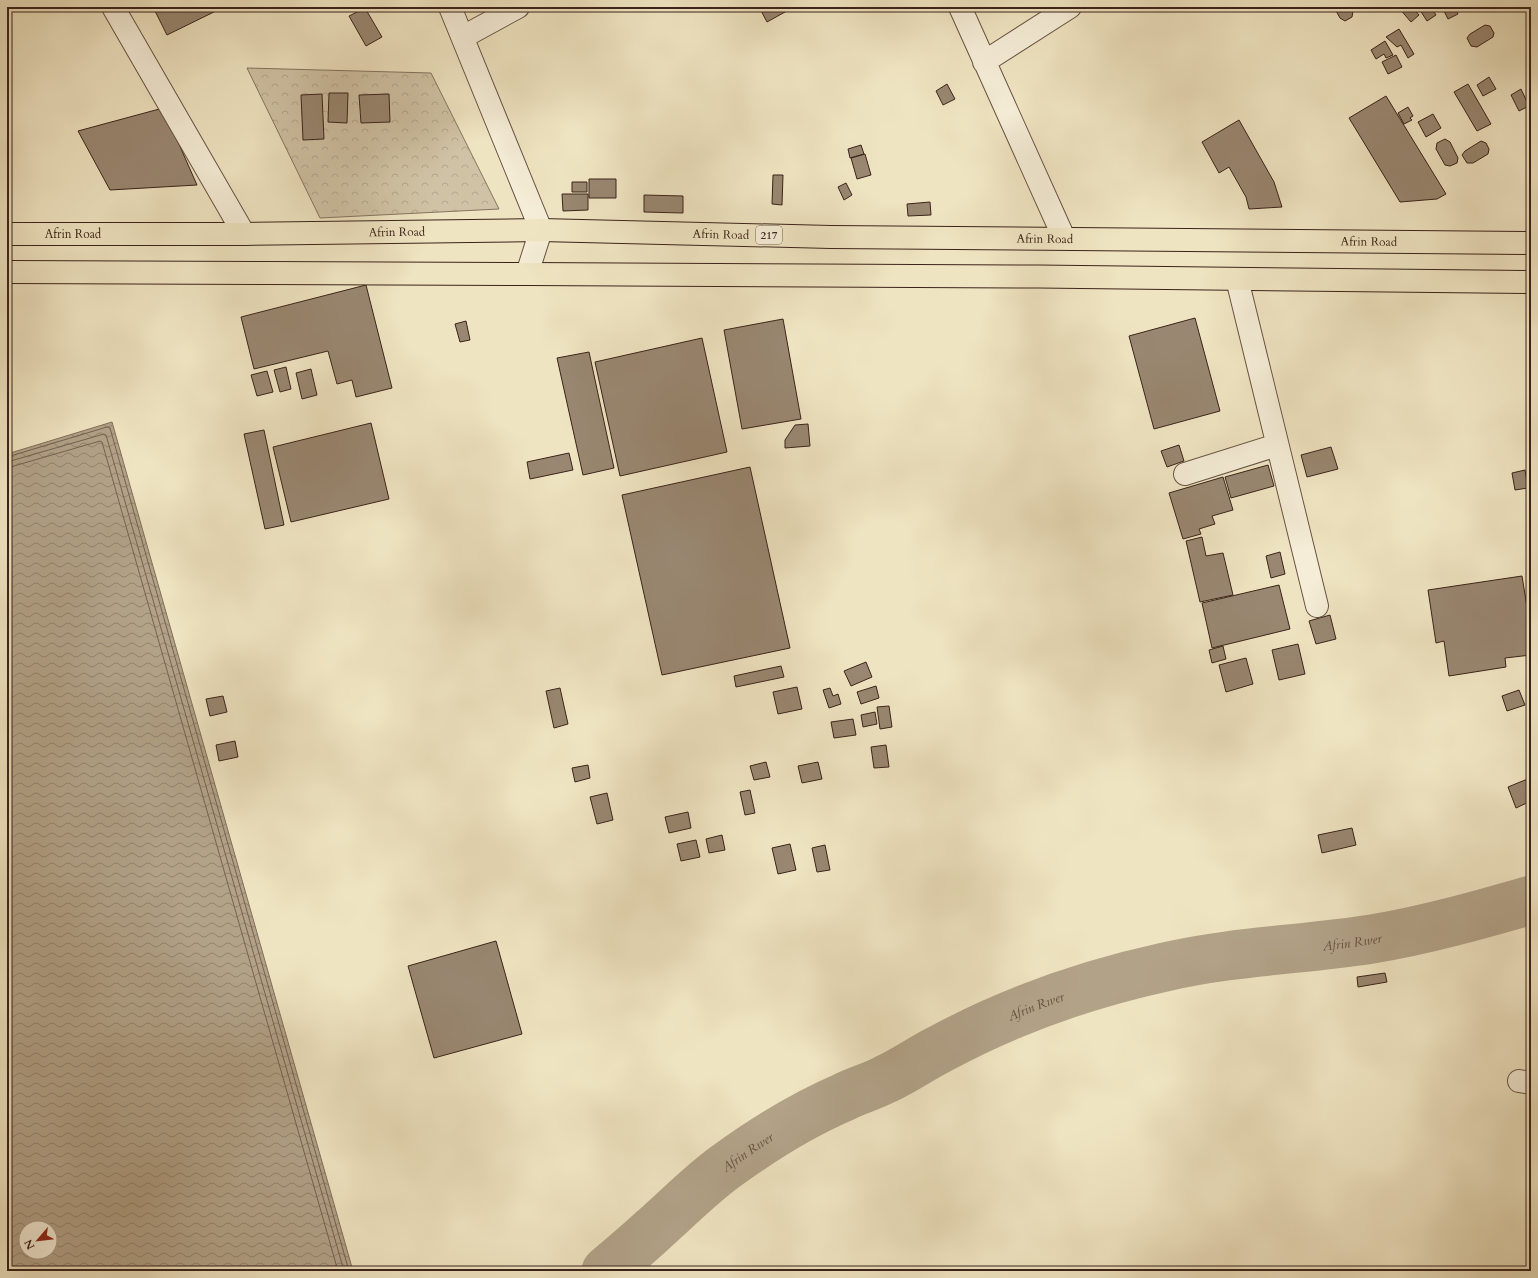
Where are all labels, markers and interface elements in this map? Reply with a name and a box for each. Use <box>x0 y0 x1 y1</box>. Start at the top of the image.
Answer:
street label: Afrin Road <box>369 224 426 240</box>
street label: Afrin Road <box>45 226 102 242</box>
street label: Afrin Road <box>693 226 750 243</box>
road number: 217 <box>756 226 782 244</box>
street label: Afrin Road <box>1017 231 1074 247</box>
street label: Afrin Road <box>1341 233 1398 250</box>
water label: Afrin Rıver <box>1321 929 1384 956</box>
water label: Afrin Rıver <box>1004 987 1067 1026</box>
water label: Afrin Rıver <box>717 1128 778 1177</box>
north arrow <box>18 1220 58 1260</box>
text: N <box>21 1236 38 1252</box>

